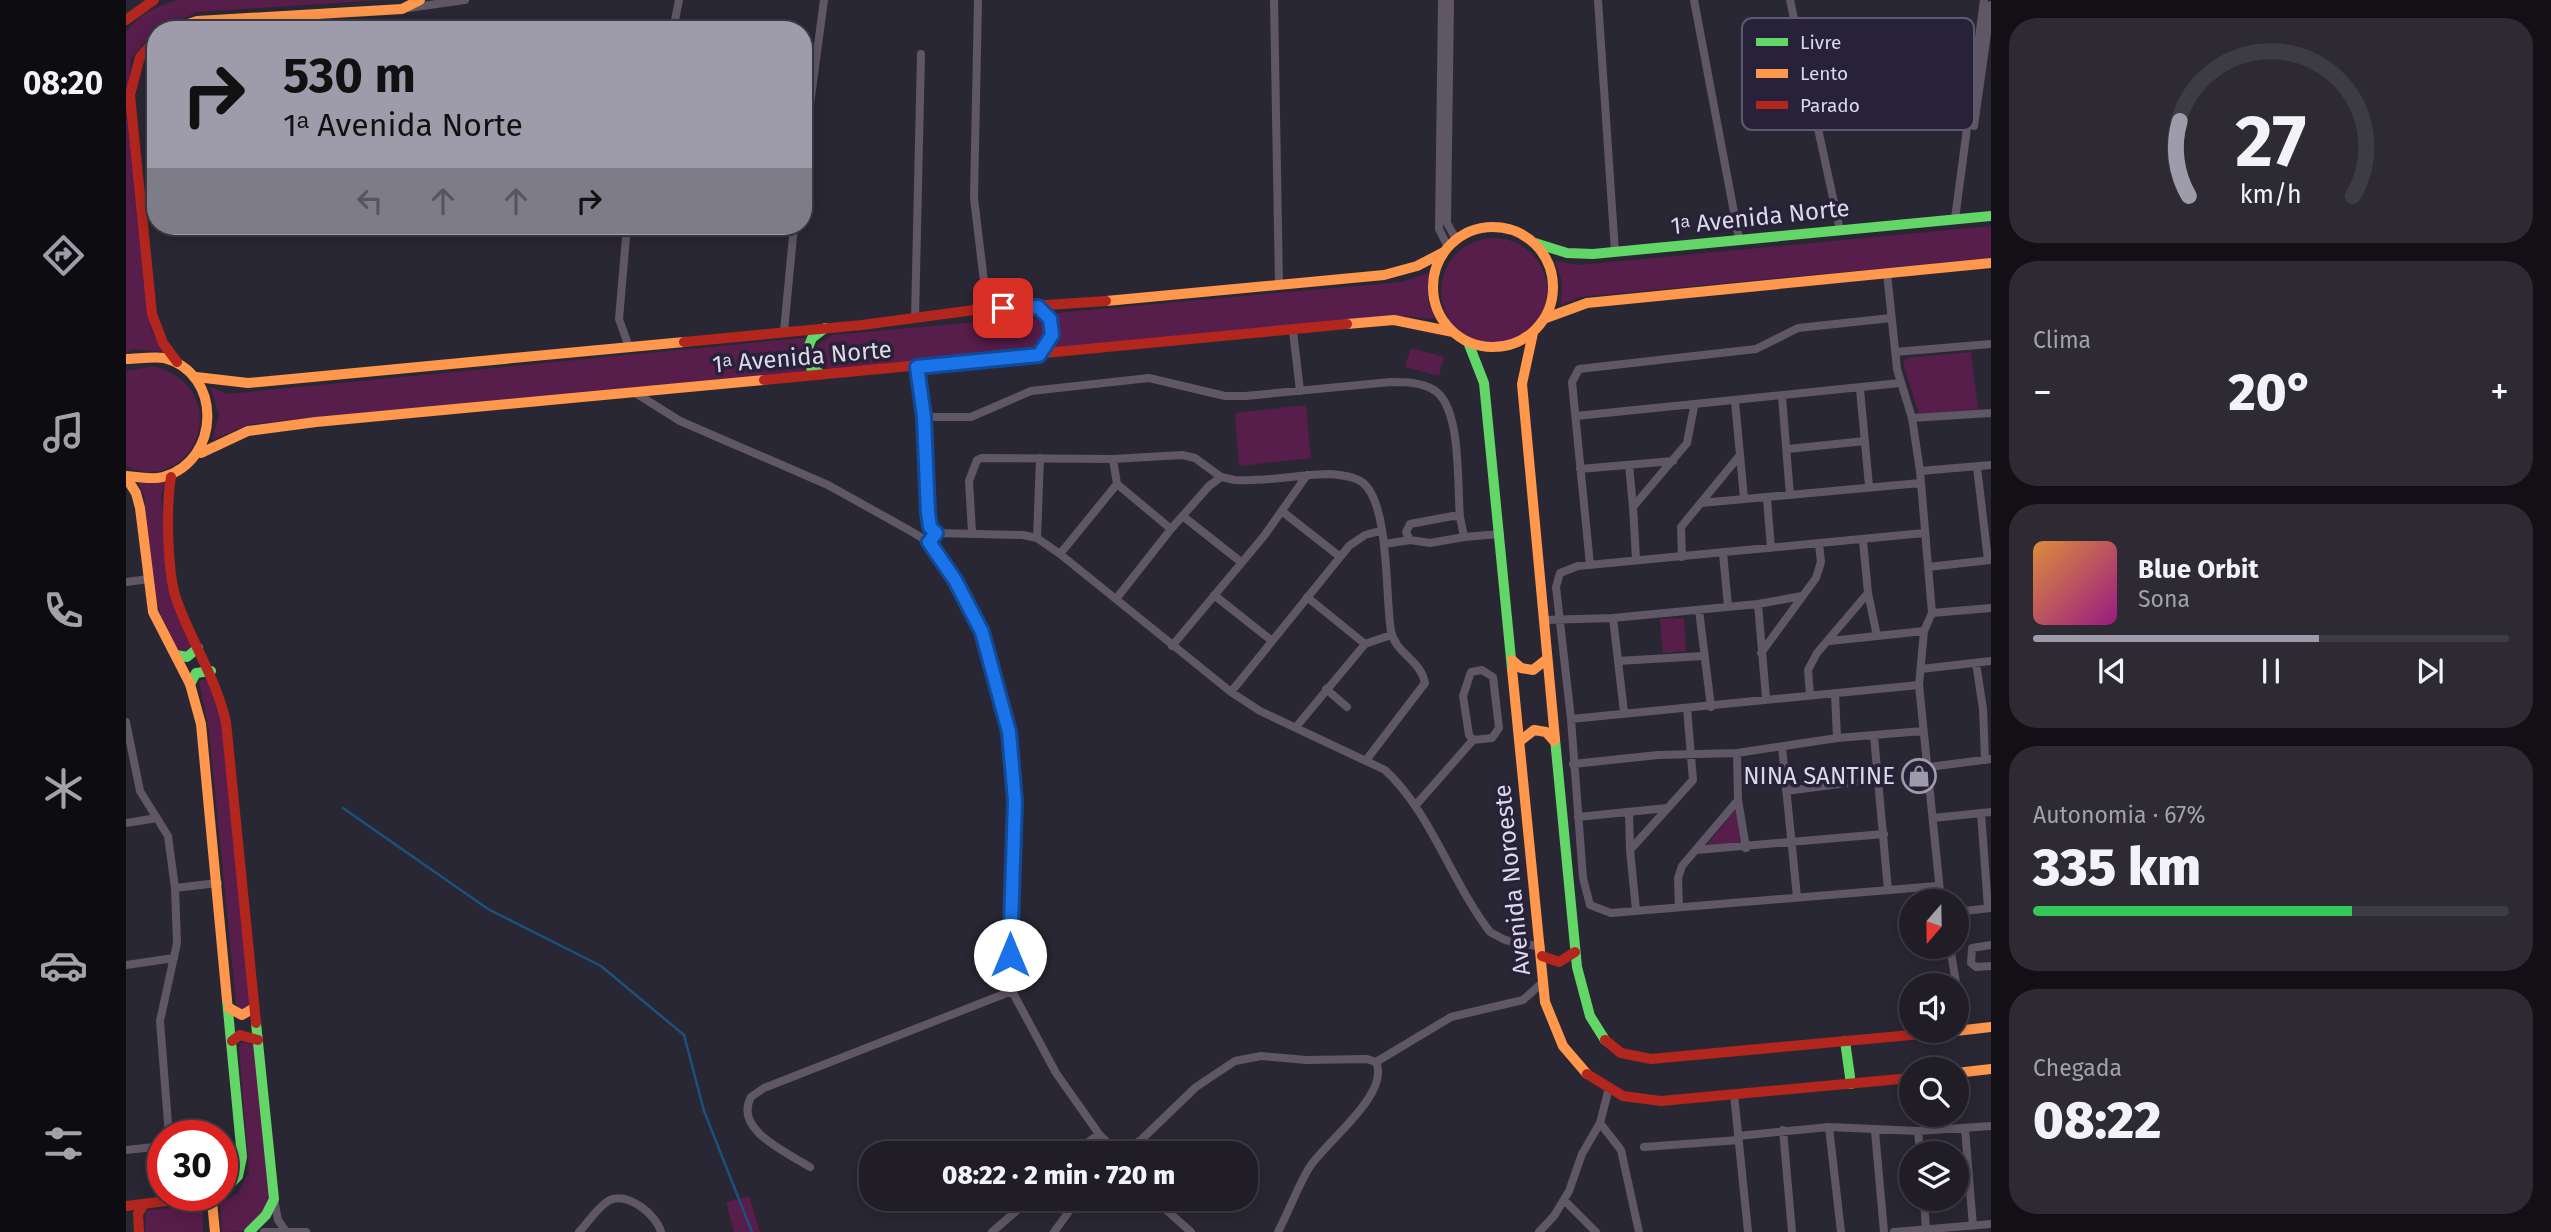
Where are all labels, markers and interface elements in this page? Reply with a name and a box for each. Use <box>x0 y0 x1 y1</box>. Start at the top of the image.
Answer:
legend <box>1742 18 1974 130</box>
text: Livre <box>1800 31 1841 54</box>
text: 530 m <box>283 46 416 105</box>
icon: right <box>168 49 259 140</box>
text: Lento <box>1800 62 1848 85</box>
text: 08:20 <box>23 64 103 102</box>
text: Parado <box>1800 94 1860 117</box>
text: 27 <box>2236 99 2306 186</box>
text: 1ᵃ Avenida Norte <box>283 106 523 144</box>
text: km/h <box>2240 180 2302 210</box>
icon: left <box>351 182 389 220</box>
icon: ahead <box>424 182 462 220</box>
icon: ahead <box>497 182 535 220</box>
icon: right <box>570 182 608 220</box>
street label: 1ᵃ Avenida Norte <box>1669 194 1851 240</box>
icon: directions <box>39 231 88 280</box>
pin <box>973 278 1033 338</box>
icon: arrive <box>984 289 1022 327</box>
text: Clima <box>2033 326 2091 354</box>
street label: 1ᵃ Avenida Norte <box>711 335 893 379</box>
text: 20° <box>2228 361 2314 424</box>
text: − <box>2033 369 2052 415</box>
text: + <box>2490 369 2509 415</box>
icon: music <box>39 408 88 457</box>
text: Blue Orbit <box>2138 554 2258 585</box>
text: Sona <box>2138 585 2190 613</box>
icon: phone <box>39 586 88 635</box>
icon: previous <box>2093 652 2131 690</box>
icon: pause <box>2252 652 2290 690</box>
icon: next <box>2411 652 2449 690</box>
shop icon: NINA SANTINE <box>1900 757 1938 795</box>
place label: NINA SANTINE <box>1743 762 1895 790</box>
icon: climate <box>39 764 88 813</box>
street label: Avenida Noroeste <box>1488 783 1536 977</box>
text: Autonomia · 67% <box>2033 801 2205 829</box>
text: 335 km <box>2033 836 2201 899</box>
north arrow <box>1899 889 1969 959</box>
map controls <box>1899 889 1969 1211</box>
position arrow <box>973 918 1047 992</box>
icon: car <box>39 941 88 990</box>
button: sound <box>1899 973 1969 1043</box>
text: Chegada <box>2033 1054 2122 1082</box>
button: search <box>1899 1057 1969 1127</box>
text: 08:22 <box>2033 1089 2161 1152</box>
icon: filters <box>39 1119 88 1168</box>
speed limit sign: 30 <box>147 1120 238 1211</box>
button: layers <box>1899 1141 1969 1211</box>
text: 08:22 · 2 min · 720 m <box>942 1160 1175 1191</box>

